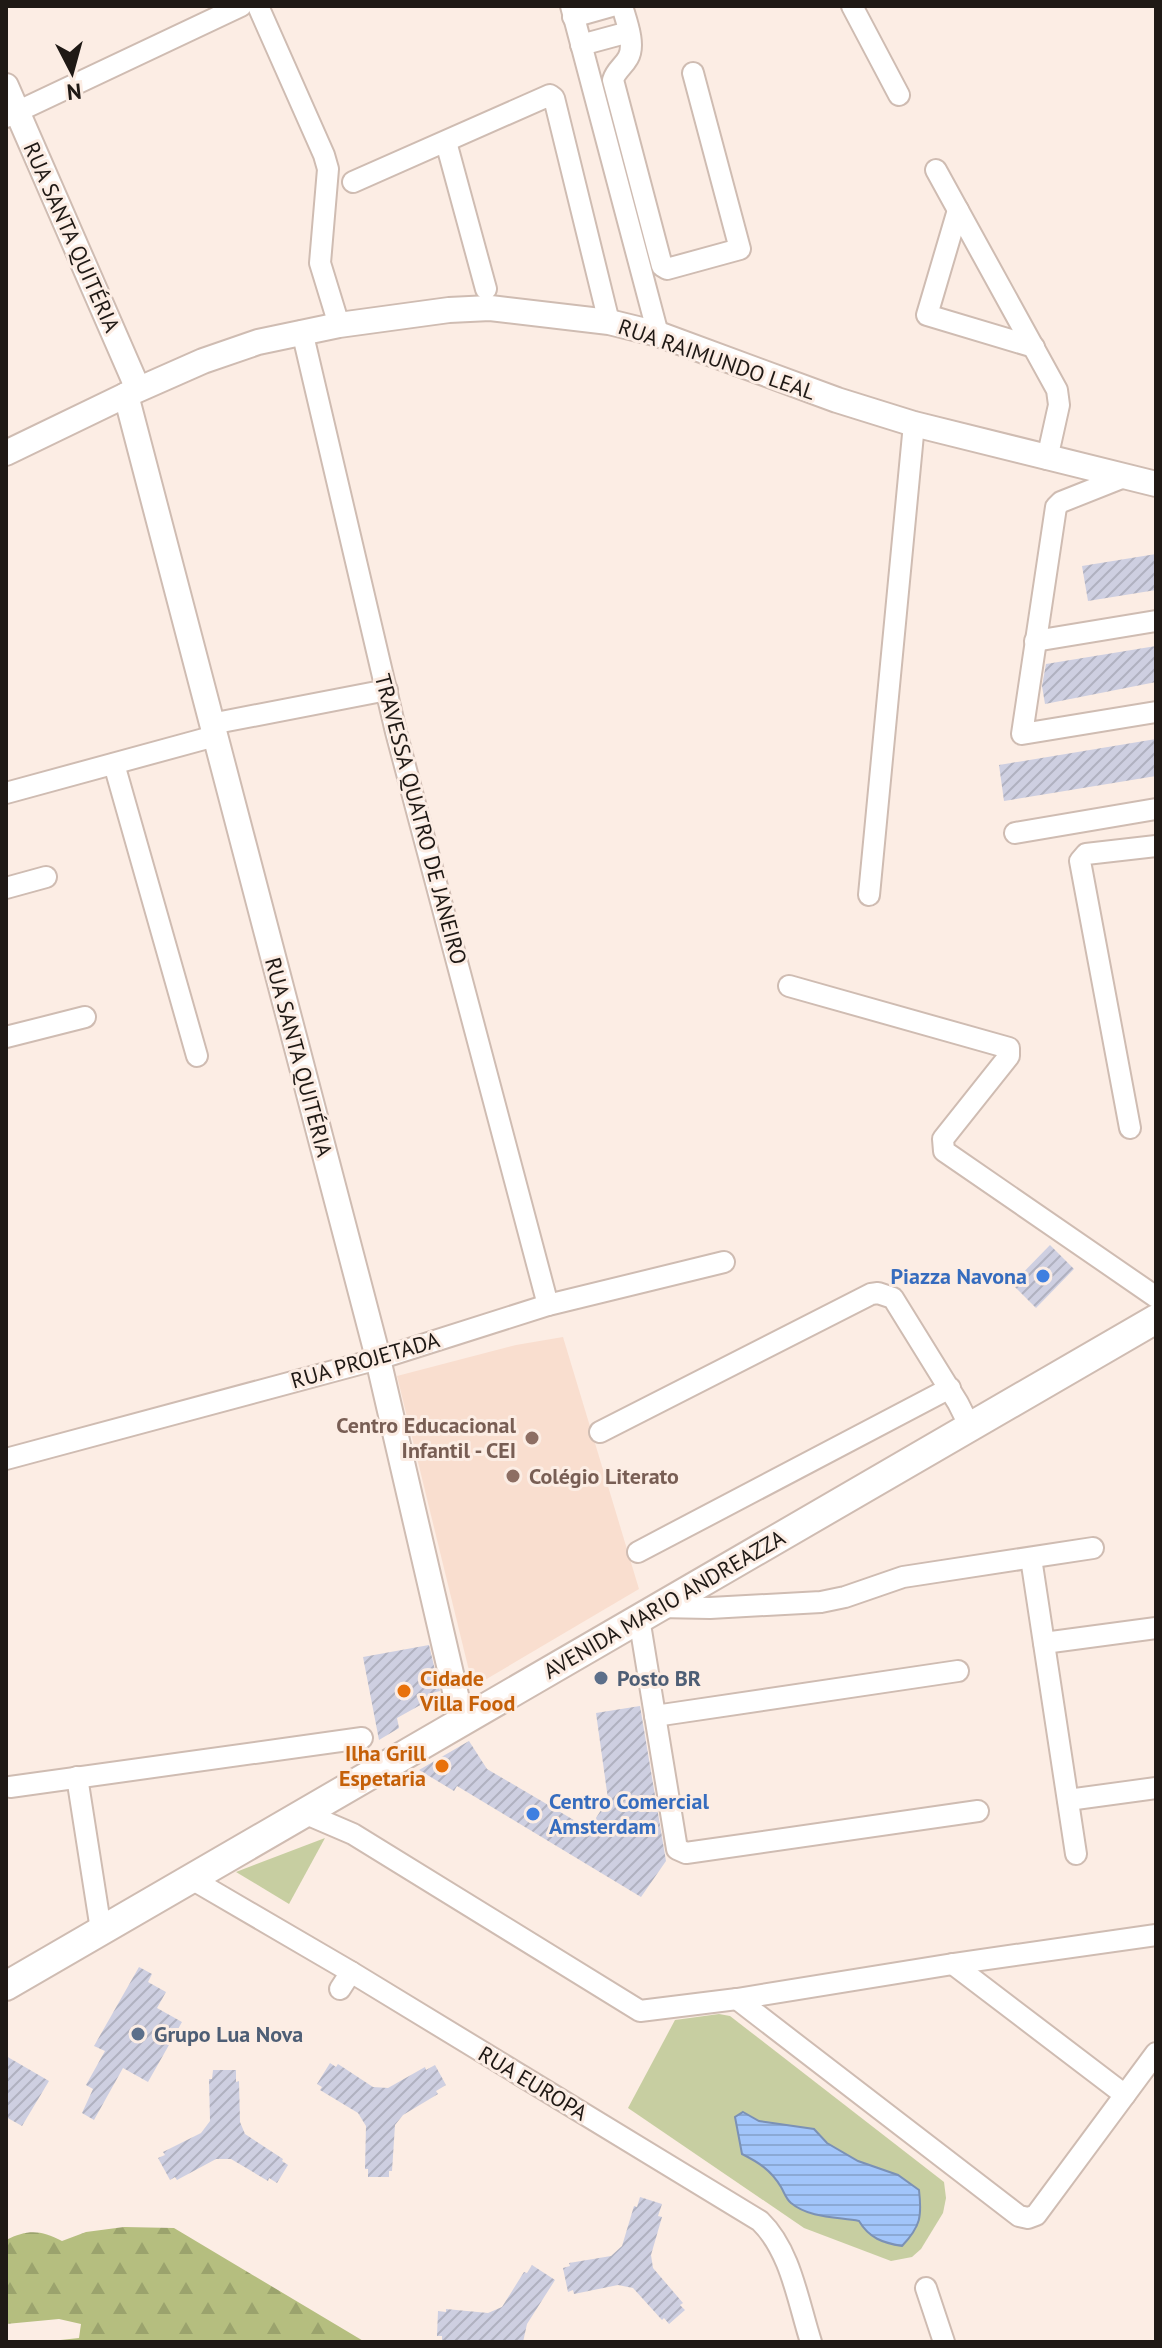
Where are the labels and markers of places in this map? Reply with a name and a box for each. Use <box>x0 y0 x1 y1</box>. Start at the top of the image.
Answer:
place label: Piazza Navona <box>891 1262 1027 1290</box>
marker: Piazza Navona <box>1034 1267 1052 1285</box>
place label: Centro Educacional Infantil - CEI <box>336 1411 517 1464</box>
marker: Centro Educacional Infantil - CEI <box>523 1429 541 1447</box>
place label: Colégio Literato <box>529 1462 679 1490</box>
marker: Colégio Literato <box>504 1467 522 1485</box>
place label: Cidade Villa Food <box>419 1664 515 1717</box>
place label: Posto BR <box>617 1664 701 1692</box>
marker: Posto BR <box>592 1669 610 1687</box>
marker: Cidade Villa Food <box>395 1682 413 1700</box>
place label: Ilha Grill Espetaria <box>339 1739 427 1792</box>
marker: Ilha Grill Espetaria <box>433 1757 451 1775</box>
place label: Centro Comercial Amsterdam <box>549 1787 709 1840</box>
marker: Centro Comercial Amsterdam <box>524 1805 542 1823</box>
place label: Grupo Lua Nova <box>154 2020 303 2048</box>
marker: Grupo Lua Nova <box>129 2025 147 2043</box>

